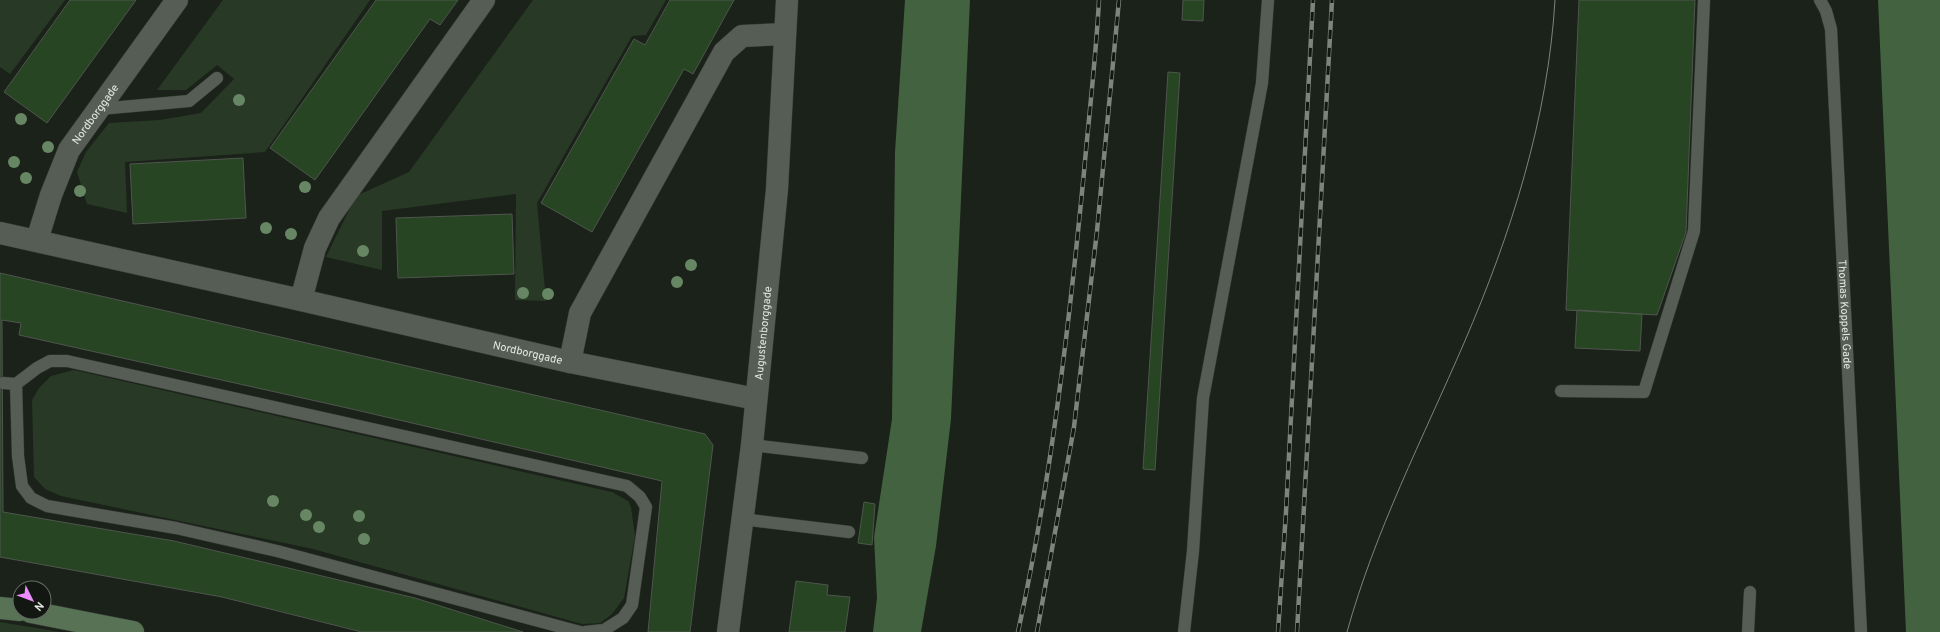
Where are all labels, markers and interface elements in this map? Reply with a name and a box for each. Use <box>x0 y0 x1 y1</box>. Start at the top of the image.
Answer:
street label: Nordborggade <box>69 82 122 147</box>
street label: Thomas Koppels Gade <box>1834 259 1854 370</box>
street label: Augustenborggade <box>752 285 775 381</box>
street label: Nordborggade <box>491 338 564 368</box>
north arrow <box>12 580 52 620</box>
text: N <box>31 598 47 614</box>

